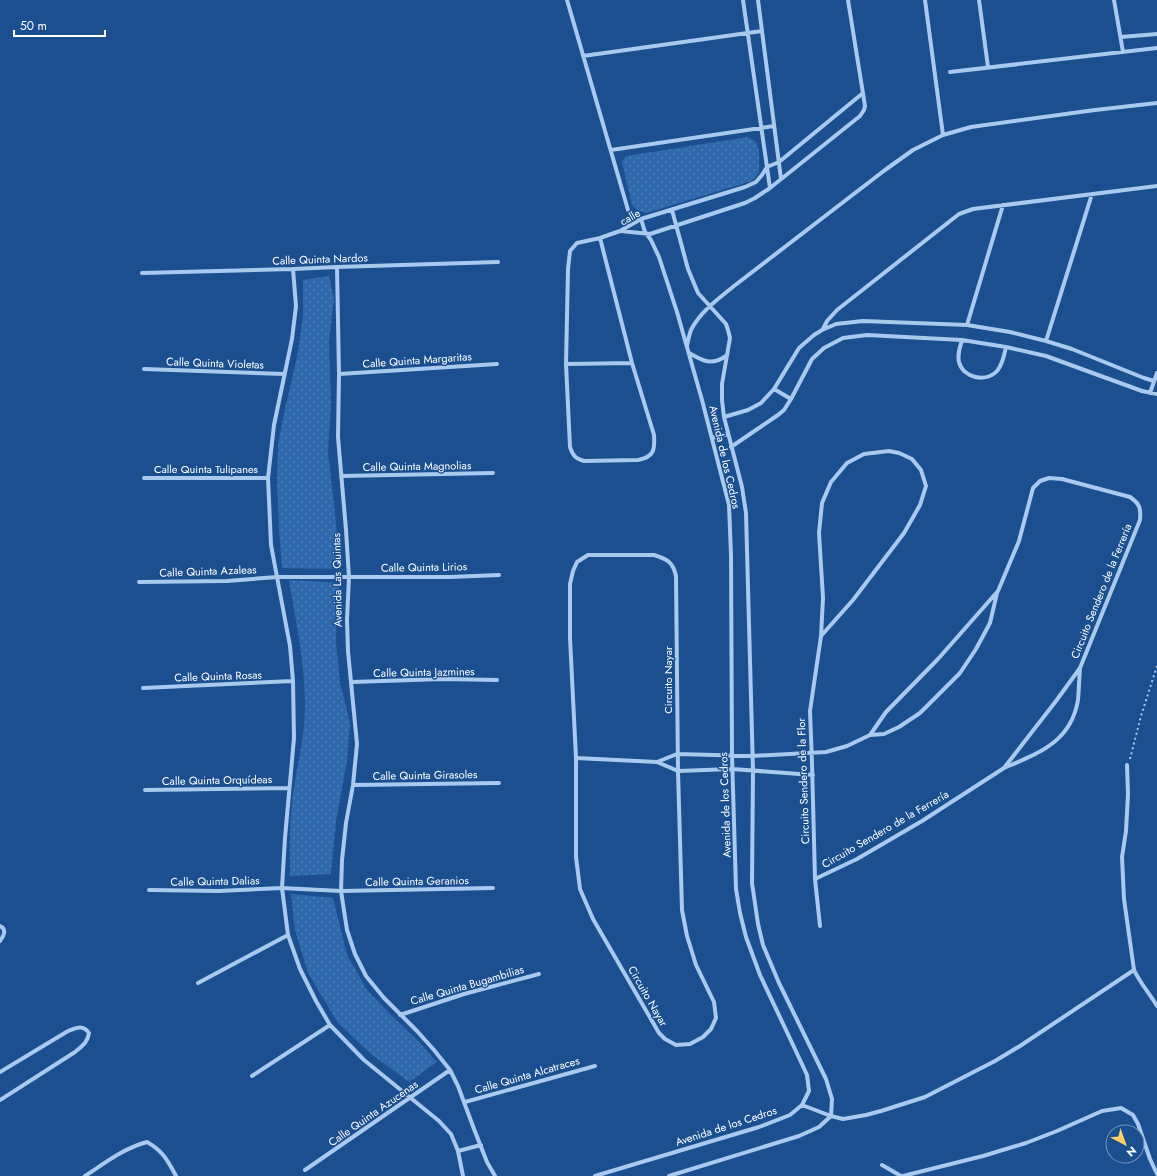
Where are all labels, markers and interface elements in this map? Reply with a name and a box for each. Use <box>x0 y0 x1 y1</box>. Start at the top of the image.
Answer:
scale bar <box>14 12 105 38</box>
text: 50 m <box>20 17 47 35</box>
street label: calle <box>617 205 643 229</box>
street label: Calle Quinta Nardos <box>272 249 369 269</box>
street label: Calle Quinta Margaritas <box>362 348 473 372</box>
street label: Calle Quinta Violetas <box>166 353 265 373</box>
street label: Avenida de los Cedros <box>705 404 745 511</box>
street label: Calle Quinta Magnolias <box>363 457 472 475</box>
street label: Calle Quinta Tulipanes <box>154 461 259 477</box>
street label: Circuito Sendero de la Ferrería <box>1067 521 1135 661</box>
street label: Avenida Las Quintas <box>328 532 346 627</box>
street label: Calle Quinta Lirios <box>381 558 468 576</box>
street label: Calle Quinta Azaleas <box>159 561 257 581</box>
street label: Circuito Nayar <box>660 646 676 714</box>
street label: Calle Quinta Jazmines <box>373 663 475 681</box>
street label: Calle Quinta Rosas <box>174 666 263 686</box>
street label: Circuito Sendero de la Flor <box>793 717 813 844</box>
street label: Avenida de los Cedros <box>715 751 735 858</box>
street label: Calle Quinta Girasoles <box>373 766 478 784</box>
street label: Calle Quinta Orquídeas <box>162 771 273 789</box>
street label: Circuito Sendero de la Ferrería <box>819 786 951 872</box>
street label: Calle Quinta Dalias <box>170 872 260 890</box>
street label: Calle Quinta Geranios <box>365 872 469 890</box>
street label: Calle Quinta Bugambilias <box>408 961 526 1009</box>
street label: Circuito Nayar <box>624 963 672 1029</box>
street label: Calle Quinta Alcatraces <box>473 1052 582 1098</box>
street label: Calle Quinta Azucenas <box>325 1076 422 1150</box>
street label: Avenida de los Cedros <box>673 1102 779 1150</box>
north arrow <box>1105 1124 1145 1164</box>
text: N <box>1123 1143 1140 1160</box>

